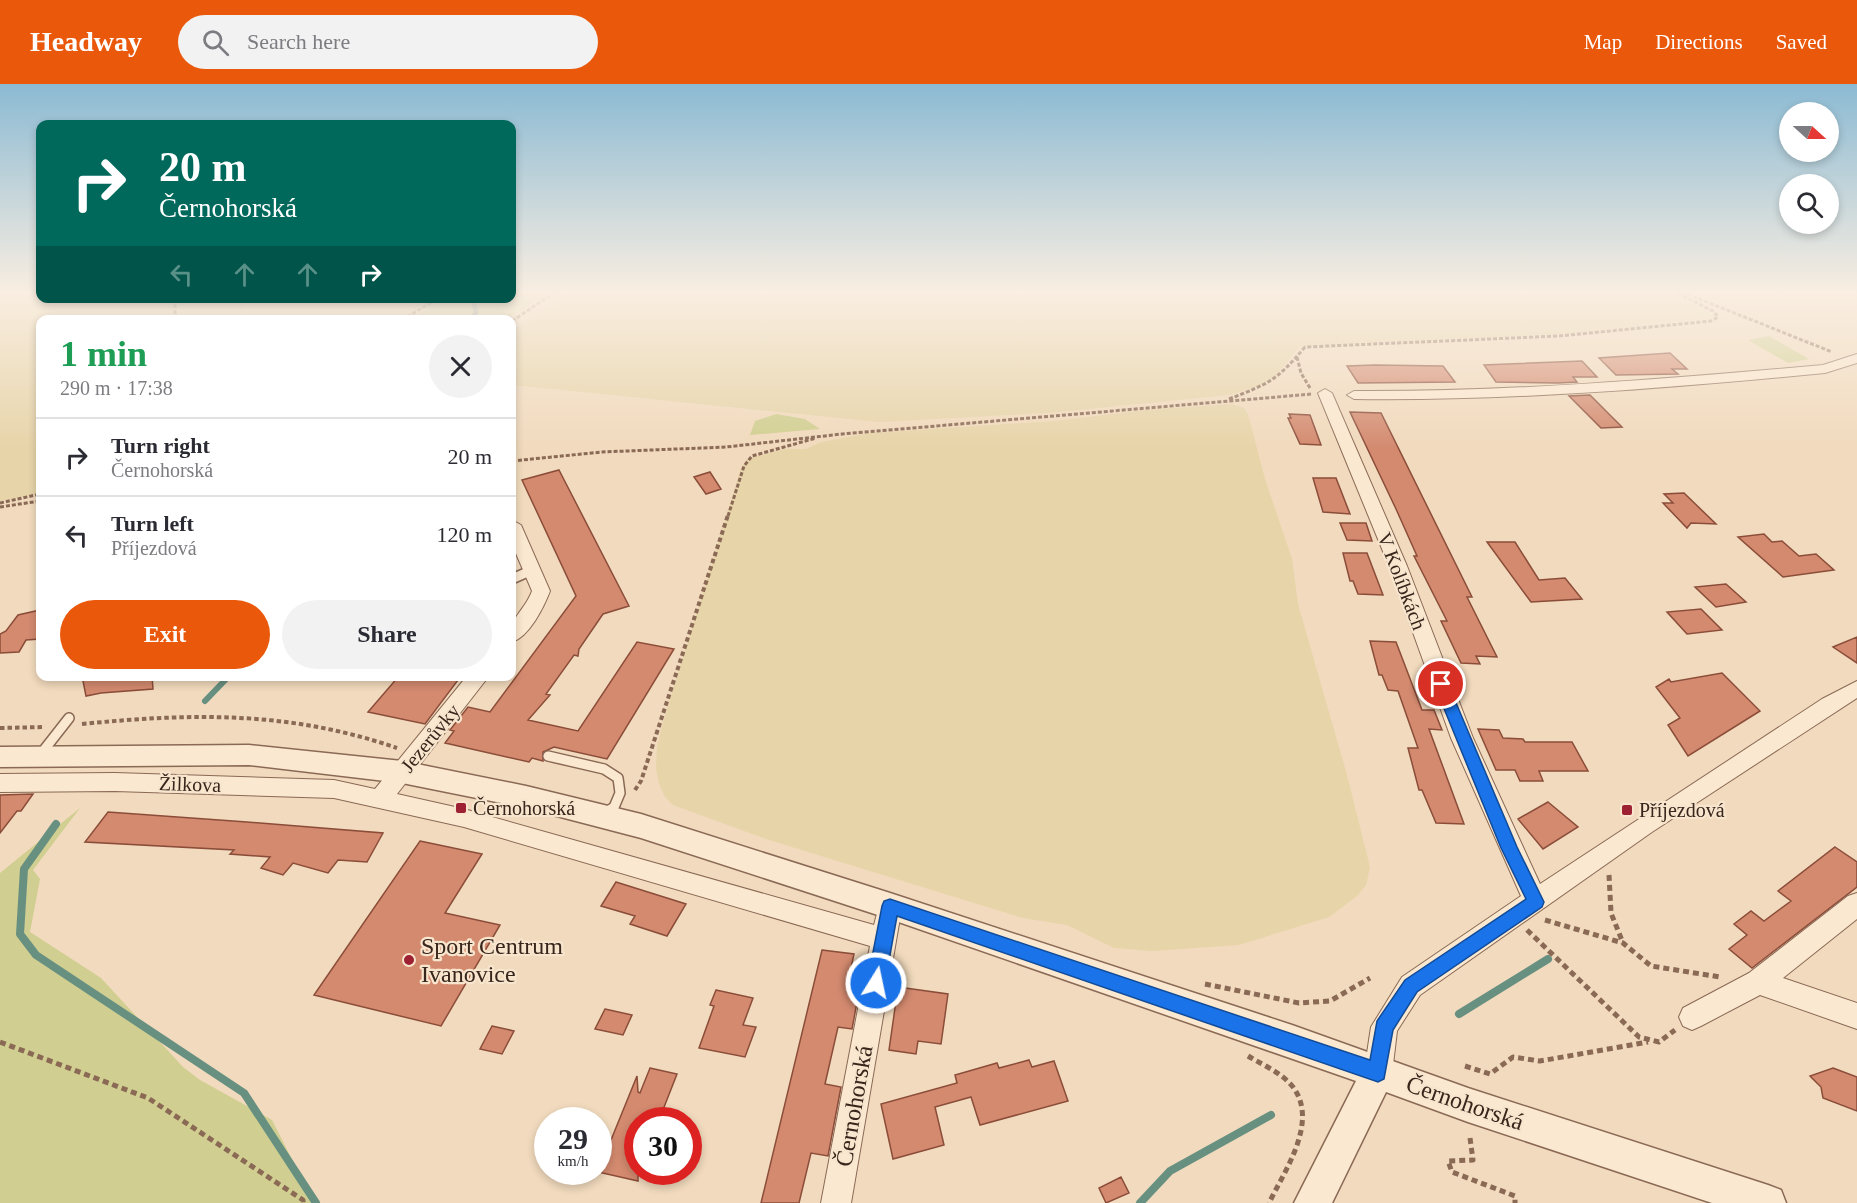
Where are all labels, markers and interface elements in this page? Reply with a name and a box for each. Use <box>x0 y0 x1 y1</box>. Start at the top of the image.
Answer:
search box <box>178 15 598 69</box>
text: Headway <box>30 26 142 57</box>
icon: search <box>199 26 232 59</box>
text: Search here <box>247 29 350 54</box>
text: Map <box>1584 30 1622 54</box>
text: Directions <box>1655 30 1743 54</box>
text: Saved <box>1776 30 1827 54</box>
north arrow <box>1779 102 1839 162</box>
map controls <box>1779 102 1839 234</box>
icon: right <box>60 144 138 222</box>
text: 20 m <box>159 144 247 190</box>
button: search <box>1779 174 1839 234</box>
text: Černohorská <box>159 193 297 223</box>
icon: left <box>165 258 198 291</box>
icon: ahead <box>228 258 261 291</box>
icon: ahead <box>291 258 324 291</box>
icon: right <box>354 258 387 291</box>
text: 1 min <box>60 334 147 374</box>
button: close <box>429 335 492 398</box>
text: 290 m · 17:38 <box>60 377 173 399</box>
text: Turn right <box>111 433 210 458</box>
icon: right <box>60 441 93 474</box>
text: 20 m <box>447 444 492 469</box>
text: Černohorská <box>111 459 213 481</box>
text: Turn left <box>111 511 194 536</box>
icon: left <box>60 519 93 552</box>
text: 120 m <box>436 522 492 547</box>
street label: V Kolíbkách <box>1373 529 1431 633</box>
text: Příjezdová <box>111 537 197 559</box>
button: Exit <box>60 600 270 669</box>
button: Share <box>282 600 492 669</box>
pin <box>1415 658 1466 709</box>
icon: arrive <box>1424 667 1457 700</box>
street label: Jezerůvky <box>396 700 465 777</box>
street label: Žilkova <box>159 772 222 796</box>
place label: Černohorská <box>473 796 575 819</box>
place label: Příjezdová <box>1639 799 1725 822</box>
marker: Černohorská <box>454 801 468 815</box>
marker: Příjezdová <box>1620 803 1634 817</box>
place label: Sport Centrum Ivanovice <box>421 933 563 987</box>
position arrow <box>844 951 908 1015</box>
marker: Sport Centrum Ivanovice <box>402 953 416 967</box>
street label: Černohorská <box>831 1043 878 1169</box>
street label: Černohorská <box>1403 1071 1528 1135</box>
speed limit sign: 30 <box>624 1107 702 1185</box>
text: 29 <box>558 1122 588 1155</box>
text: km/h <box>558 1153 588 1169</box>

